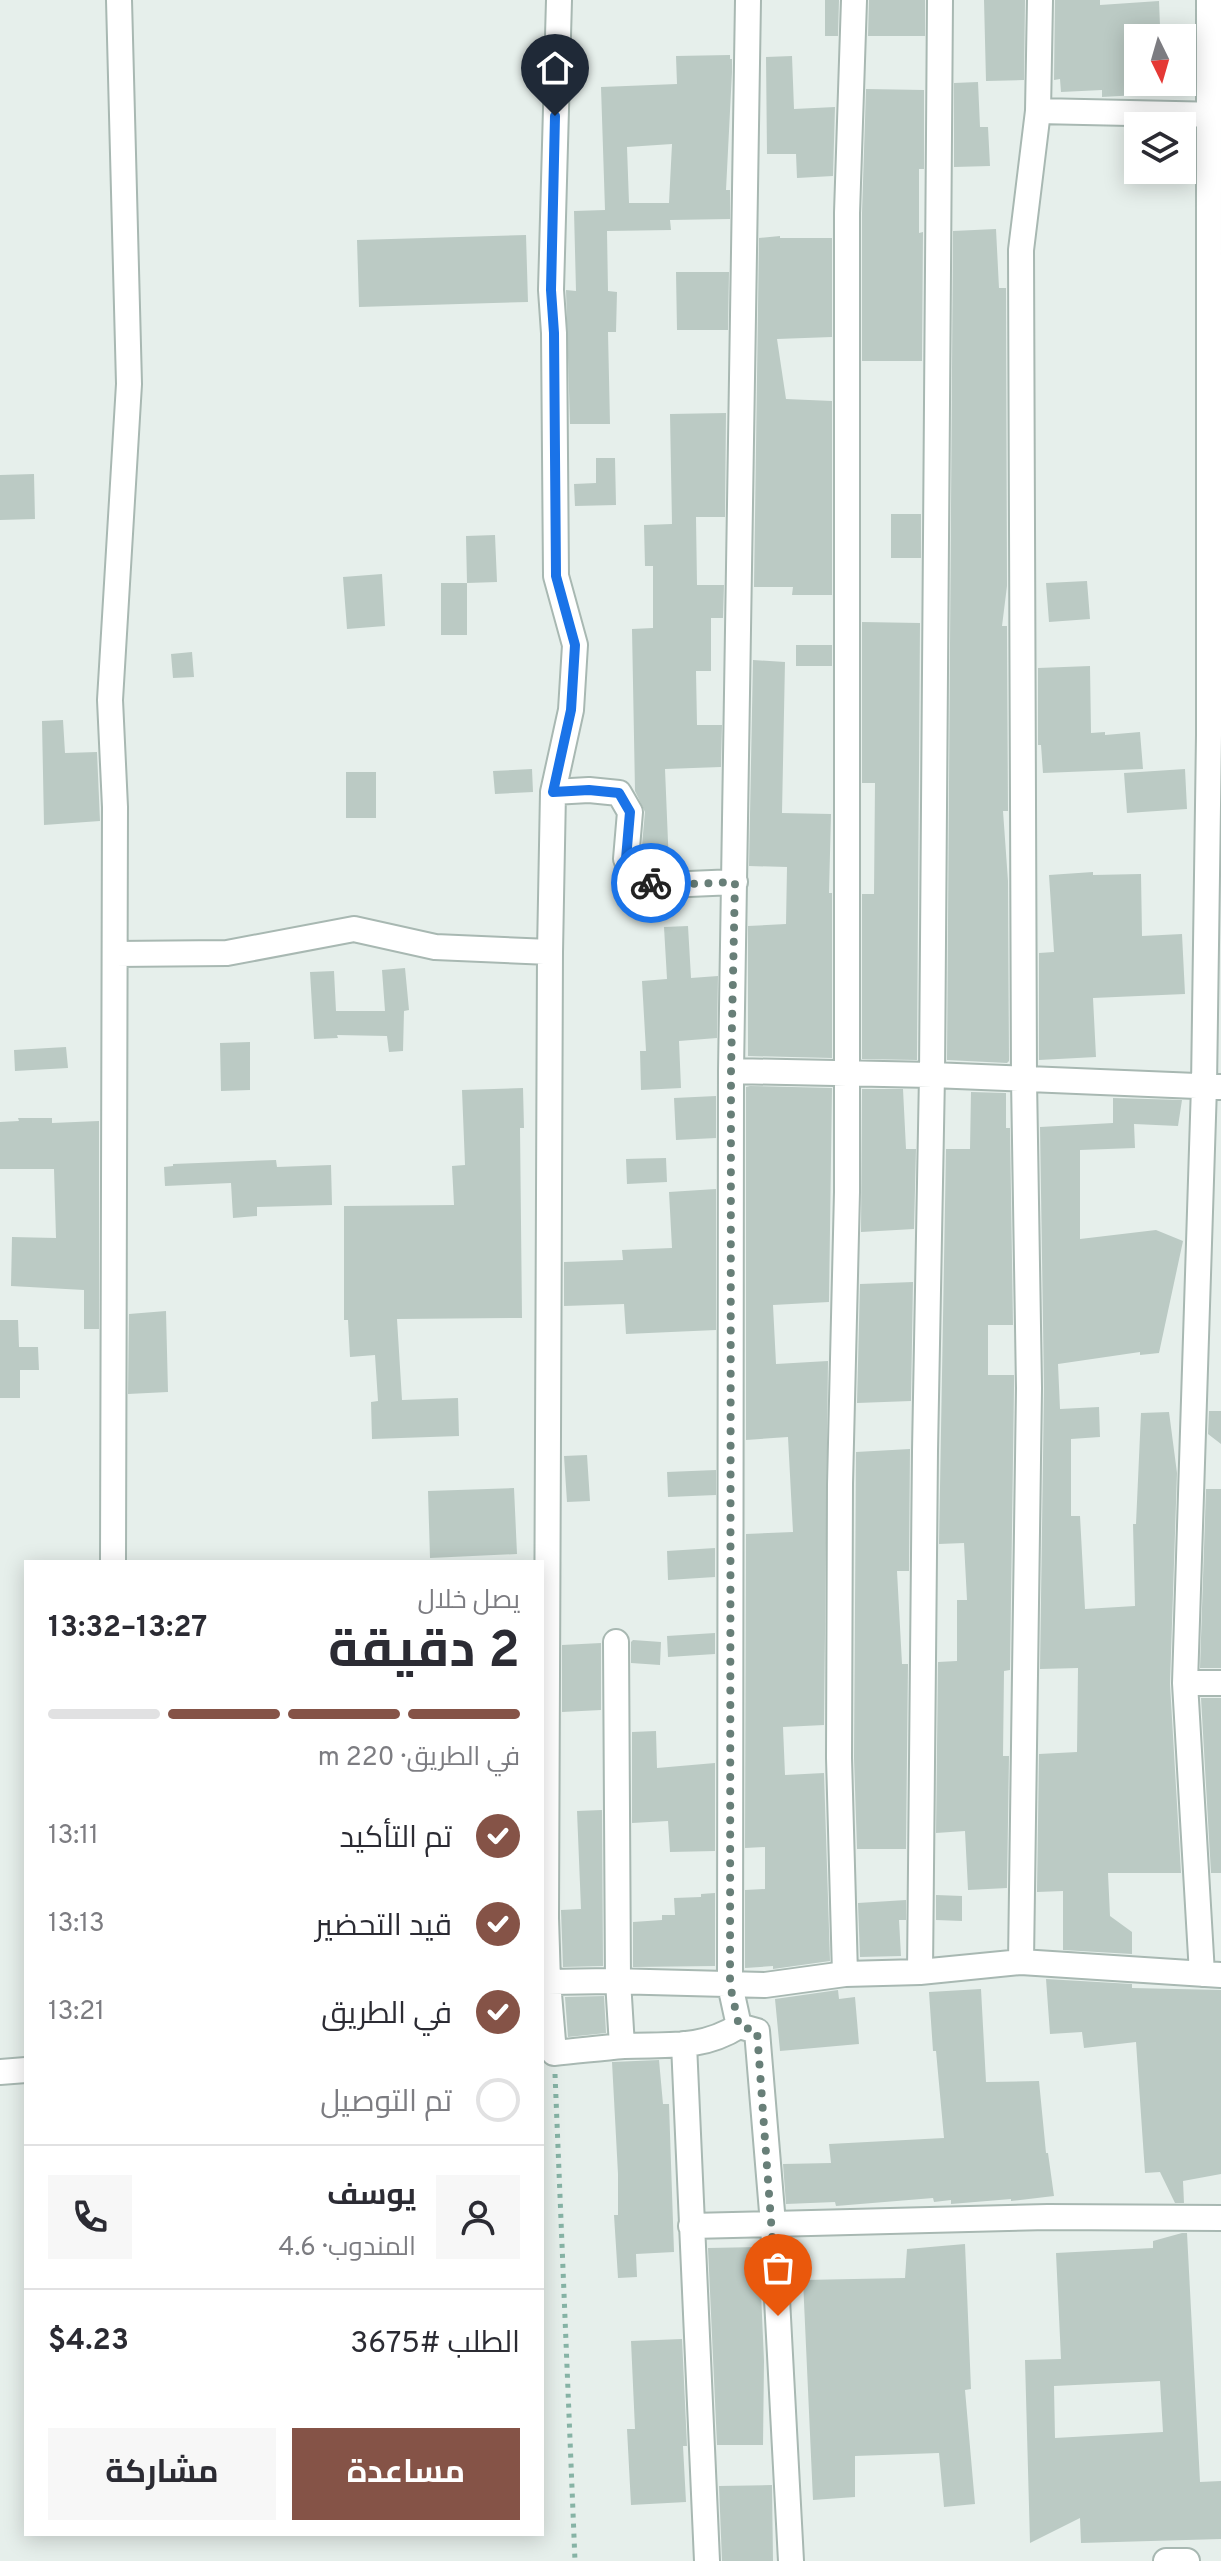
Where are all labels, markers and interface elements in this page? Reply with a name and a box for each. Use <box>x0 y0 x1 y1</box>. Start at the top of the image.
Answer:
north arrow <box>1124 24 1196 96</box>
map controls <box>1124 24 1196 184</box>
pin <box>521 34 589 116</box>
icon: home <box>533 46 577 90</box>
button: layers <box>1124 112 1196 184</box>
courier <box>611 843 691 923</box>
icon: bike <box>629 861 673 905</box>
text: يصل خلال <box>417 1585 520 1618</box>
text: 13:27–13:32 <box>48 1610 207 1647</box>
text: 2 دقيقة <box>328 1620 520 1686</box>
text: في الطريق · 220 m <box>318 1742 520 1775</box>
icon: check <box>476 1814 520 1858</box>
text: 13:11 <box>48 1820 99 1853</box>
text: تم التأكيد <box>340 1821 452 1858</box>
icon: check <box>476 1902 520 1946</box>
text: 13:13 <box>48 1908 105 1941</box>
text: قيد التحضير <box>315 1909 452 1946</box>
icon: check <box>476 1990 520 2034</box>
text: 13:21 <box>48 1996 105 2029</box>
text: في الطريق <box>321 1997 452 2034</box>
text: تم التوصيل <box>320 2085 452 2122</box>
button: phone <box>48 2175 132 2259</box>
button: person <box>436 2175 520 2259</box>
text: يوسف <box>327 2178 416 2215</box>
text: المندوب · 4.6 <box>278 2232 416 2265</box>
pin <box>744 2234 812 2316</box>
icon: bag <box>756 2246 800 2290</box>
text: $4.23 <box>48 2323 129 2360</box>
text: الطلب #3675 <box>350 2326 520 2363</box>
button: مشاركة <box>48 2428 276 2520</box>
button: مساعدة <box>292 2428 520 2520</box>

